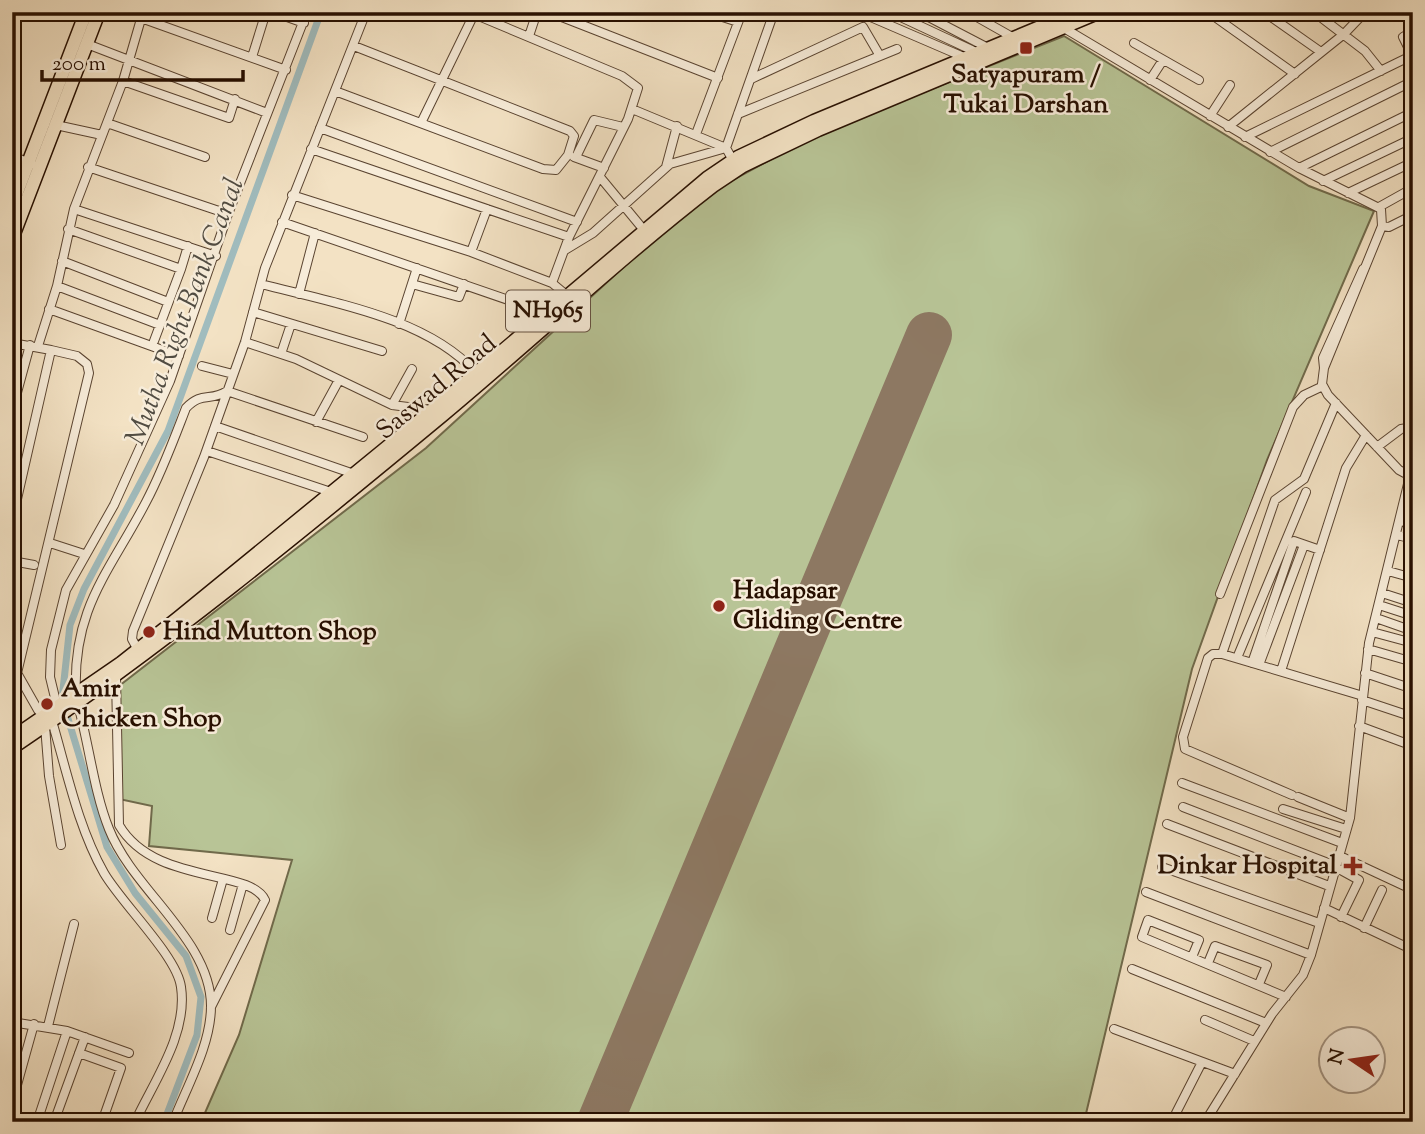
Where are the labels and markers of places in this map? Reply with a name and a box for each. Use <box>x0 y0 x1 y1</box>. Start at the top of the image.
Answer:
marker: Satyapuram / Tukai Darshan <box>1018 40 1034 56</box>
place label: Satyapuram / Tukai Darshan <box>944 57 1109 124</box>
place label: Hadapsar Gliding Centre <box>733 573 902 640</box>
marker: Hadapsar Gliding Centre <box>711 598 727 614</box>
place label: Hind Mutton Shop <box>163 614 377 651</box>
marker: Hind Mutton Shop <box>141 624 157 640</box>
place label: Amir Chicken Shop <box>61 671 222 738</box>
marker: Amir Chicken Shop <box>39 696 55 712</box>
place label: Dinkar Hospital <box>1158 848 1338 885</box>
marker: Dinkar Hospital <box>1343 856 1363 876</box>

